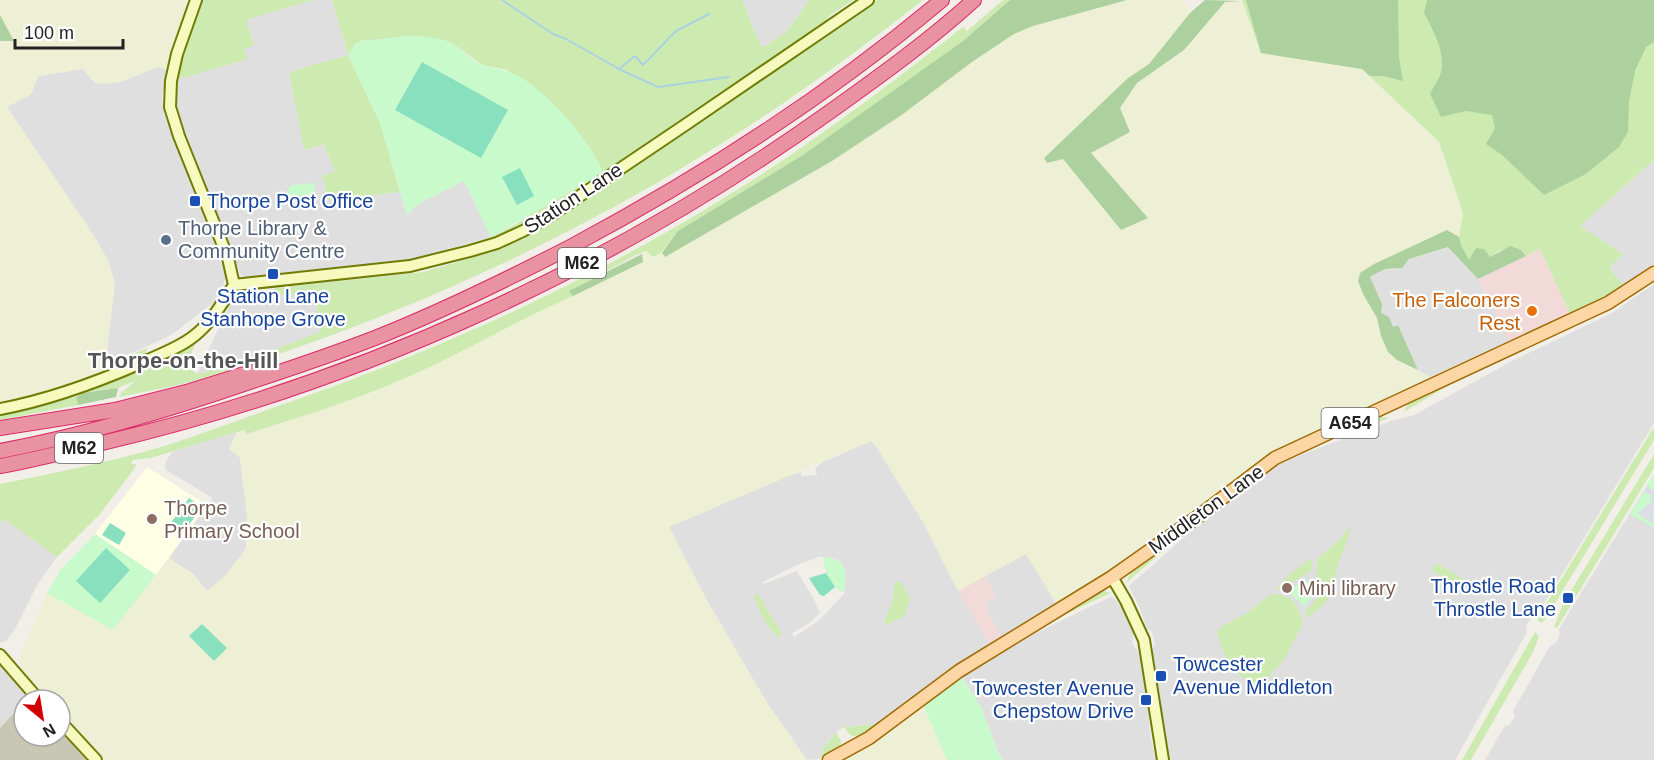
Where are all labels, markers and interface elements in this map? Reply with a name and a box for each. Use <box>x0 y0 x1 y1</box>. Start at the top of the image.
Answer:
scale bar <box>15 12 123 50</box>
text: 100 m <box>24 23 74 43</box>
street label: Station Lane <box>520 158 626 238</box>
place label: Thorpe Post Office <box>207 190 373 212</box>
marker: Thorpe Post Office <box>188 194 202 208</box>
place label: Thorpe Library & Community Centre <box>178 217 345 262</box>
marker: Thorpe Library & Community Centre <box>159 233 173 247</box>
road number: M62 <box>558 248 606 278</box>
marker: Station Lane Stanhope Grove <box>266 267 280 281</box>
place label: Station Lane Stanhope Grove <box>200 285 346 330</box>
place label: The Falconers Rest <box>1392 289 1520 334</box>
marker: The Falconers Rest <box>1525 304 1539 318</box>
district label: Thorpe-on-the-Hill <box>88 348 278 373</box>
road number: A654 <box>1322 408 1378 438</box>
road number: M62 <box>55 433 103 463</box>
street label: Middleton Lane <box>1144 460 1268 558</box>
place label: Thorpe Primary School <box>164 497 300 542</box>
marker: Thorpe Primary School <box>145 512 159 526</box>
place label: Throstle Road Throstle Lane <box>1430 575 1556 620</box>
place label: Mini library <box>1299 577 1396 599</box>
marker: Mini library <box>1280 581 1294 595</box>
marker: Throstle Road Throstle Lane <box>1561 591 1575 605</box>
place label: Towcester Avenue Middleton <box>1173 653 1333 698</box>
marker: Towcester Avenue Middleton <box>1154 669 1168 683</box>
place label: Towcester Avenue Chepstow Drive <box>972 677 1134 722</box>
north arrow <box>12 688 72 748</box>
marker: Towcester Avenue Chepstow Drive <box>1139 693 1153 707</box>
text: N <box>40 720 59 741</box>

